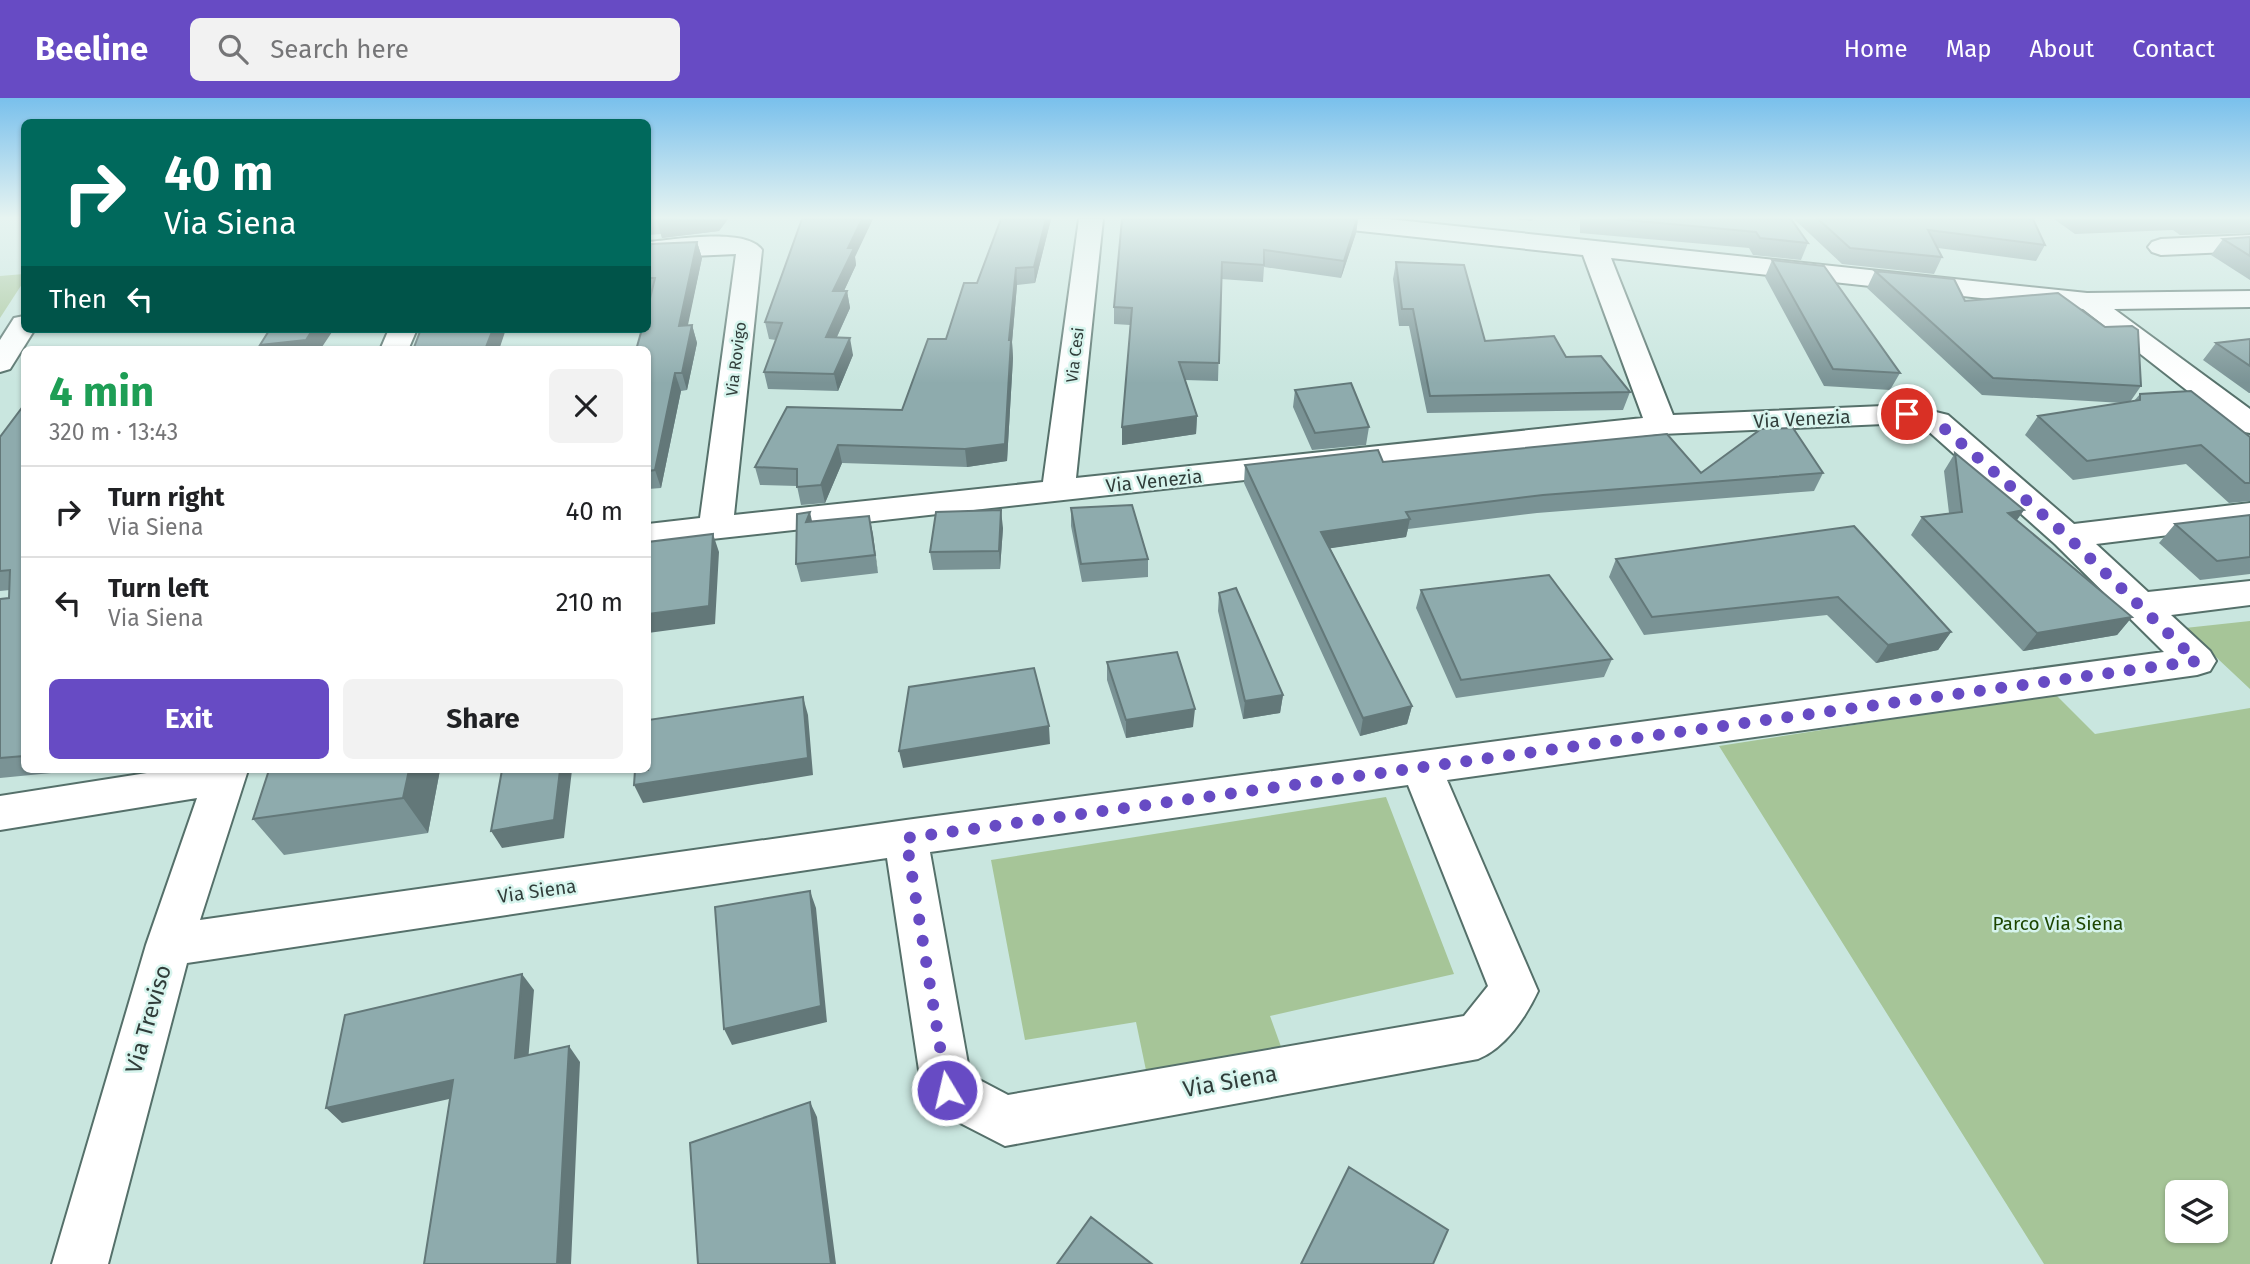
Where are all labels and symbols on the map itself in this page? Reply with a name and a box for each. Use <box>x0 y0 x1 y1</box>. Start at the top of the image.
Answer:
street label: Via Rovigo <box>722 321 750 397</box>
street label: Via Cesi <box>1062 326 1088 384</box>
pin <box>1877 384 1937 444</box>
street label: Via Venezia <box>1753 405 1851 433</box>
street label: Via Venezia <box>1105 464 1203 498</box>
street label: Via Siena <box>496 874 578 908</box>
park label: Parco Via Siena <box>1993 912 2123 935</box>
street label: Via Treviso <box>119 961 177 1077</box>
position arrow <box>910 1053 984 1127</box>
street label: Via Siena <box>1181 1059 1279 1103</box>

